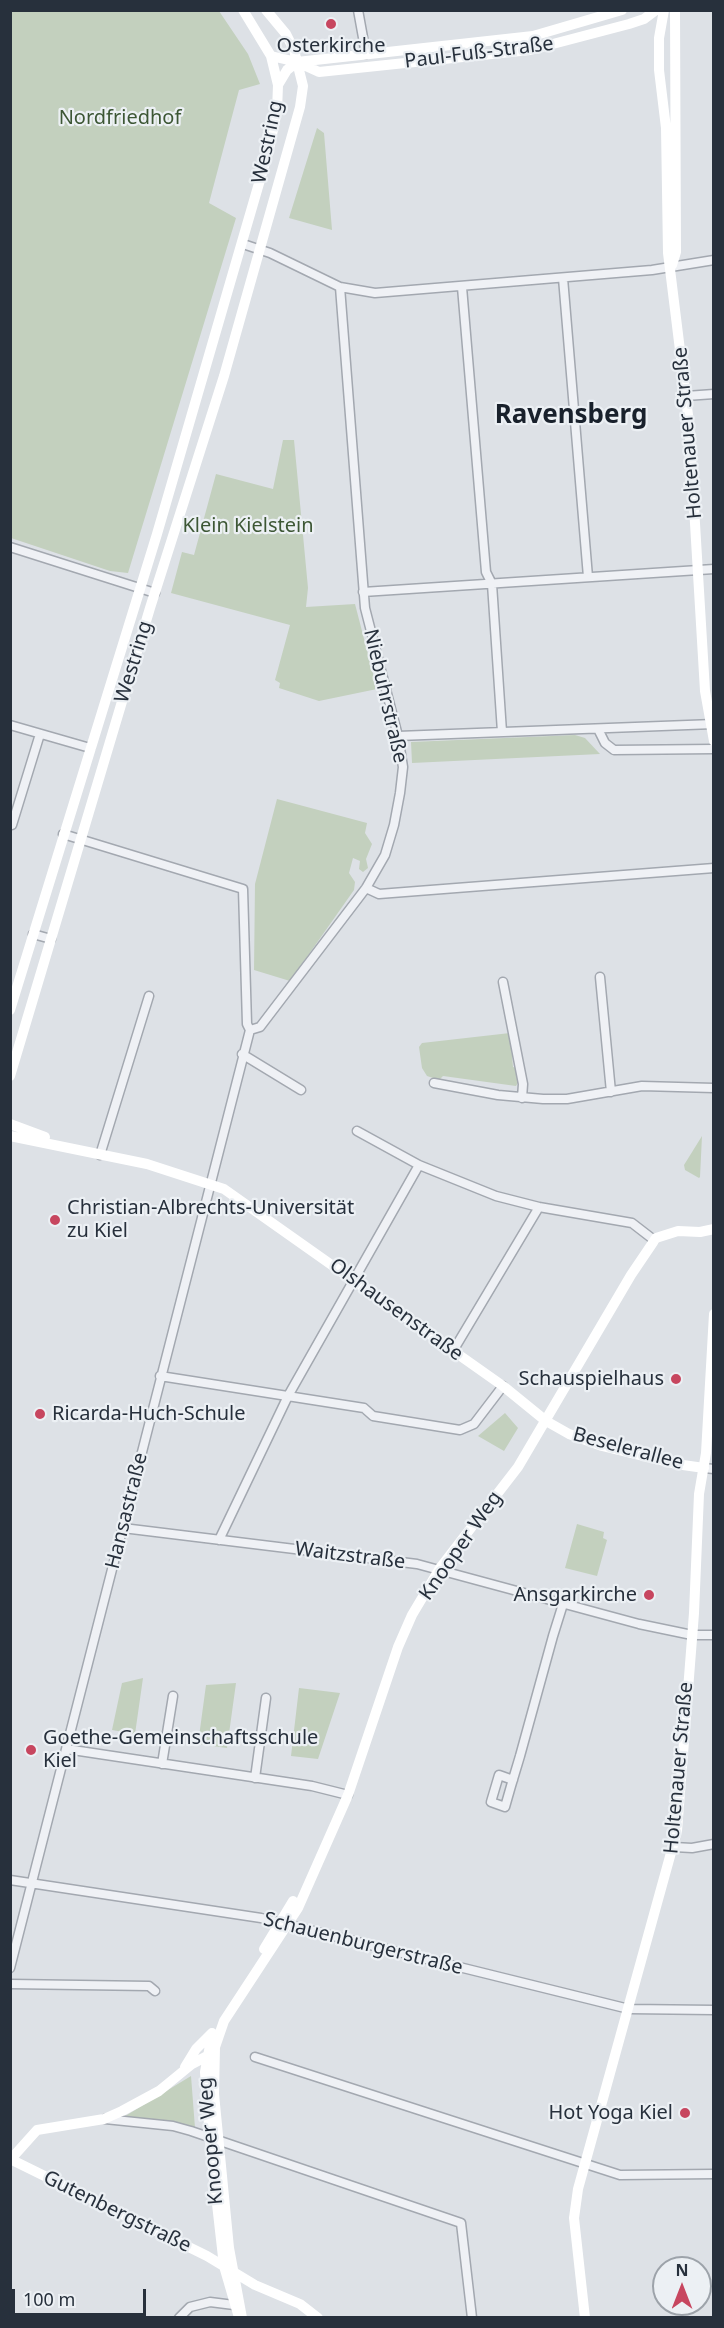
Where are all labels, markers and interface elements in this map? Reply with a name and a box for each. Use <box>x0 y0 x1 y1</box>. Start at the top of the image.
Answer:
marker: Osterkirche <box>324 17 338 31</box>
street label: Paul-Fuß-Straße <box>403 32 555 74</box>
place label: Osterkirche <box>277 34 385 58</box>
street label: Westring <box>247 98 289 186</box>
park label: Nordfriedhof <box>59 106 181 130</box>
street label: Holtenauer Straße <box>669 346 707 520</box>
district label: Ravensberg <box>495 400 647 432</box>
park label: Klein Kielstein <box>182 514 314 538</box>
street label: Westring <box>110 618 158 706</box>
street label: Niebuhrstraße <box>358 627 412 765</box>
place label: Christian-Albrechts-Universität zu Kiel <box>67 1196 354 1243</box>
marker: Christian-Albrechts-Universität zu Kiel <box>48 1213 62 1227</box>
street label: Olshausenstraße <box>325 1253 467 1367</box>
place label: Schauspielhaus <box>518 1367 664 1391</box>
marker: Schauspielhaus <box>669 1372 683 1386</box>
place label: Ricarda-Huch-Schule <box>52 1402 246 1426</box>
marker: Ricarda-Huch-Schule <box>33 1407 47 1421</box>
street label: Beselerallee <box>570 1423 686 1475</box>
street label: Hansastraße <box>101 1450 153 1572</box>
street label: Knooper Weg <box>415 1487 507 1605</box>
street label: Waitzstraße <box>293 1537 407 1575</box>
place label: Ansgarkirche <box>514 1583 637 1607</box>
marker: Ansgarkirche <box>642 1588 656 1602</box>
street label: Holtenauer Straße <box>660 1681 698 1855</box>
place label: Goethe-Gemeinschaftsschule Kiel <box>43 1726 318 1773</box>
marker: Goethe-Gemeinschaftsschule Kiel <box>24 1743 38 1757</box>
street label: Schauenburgerstraße <box>261 1908 465 1980</box>
street label: Knooper Weg <box>193 2076 229 2206</box>
place label: Hot Yoga Kiel <box>549 2101 673 2125</box>
marker: Hot Yoga Kiel <box>678 2106 692 2120</box>
street label: Gutenbergstraße <box>39 2166 195 2258</box>
north arrow <box>652 2256 712 2316</box>
text: N <box>675 2259 689 2281</box>
scale bar <box>15 2277 148 2315</box>
text: 100 m <box>23 2287 75 2311</box>

